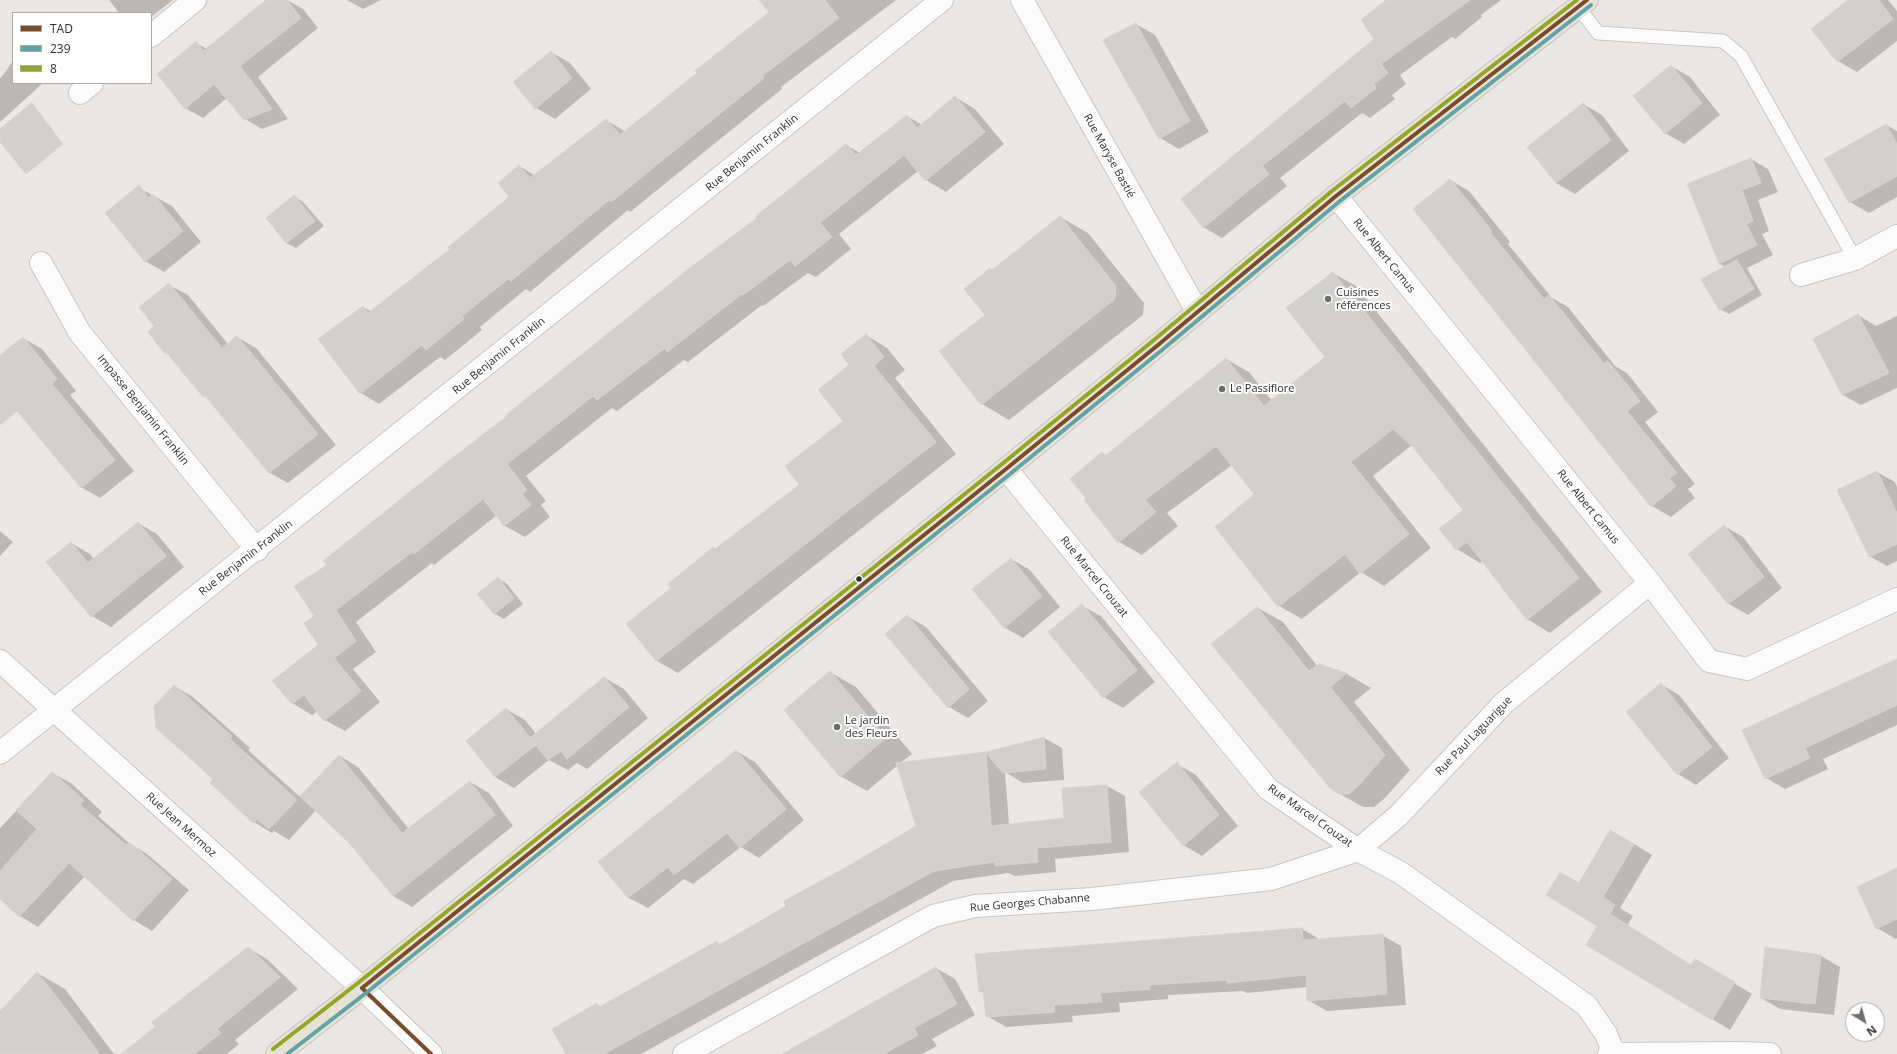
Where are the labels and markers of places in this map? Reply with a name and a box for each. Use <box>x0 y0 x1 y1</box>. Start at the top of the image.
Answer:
place label: Cuisines références <box>1336 286 1391 312</box>
marker: Cuisines références <box>1323 294 1333 304</box>
place label: Le Passiflore <box>1230 382 1295 396</box>
marker: Le Passiflore <box>1217 384 1227 394</box>
unlabelled marker <box>854 574 864 584</box>
place label: Le jardin des Fleurs <box>845 714 897 740</box>
marker: Le jardin des Fleurs <box>832 722 842 732</box>

